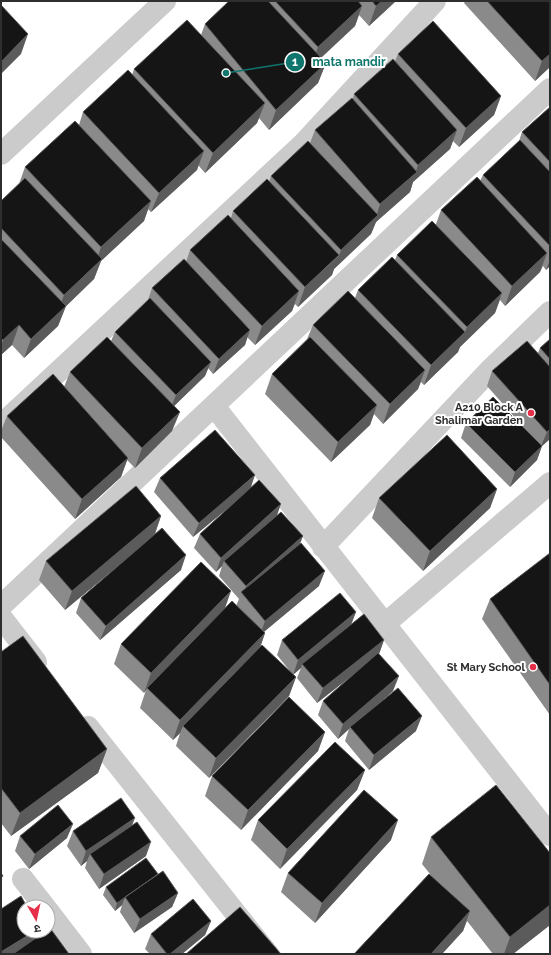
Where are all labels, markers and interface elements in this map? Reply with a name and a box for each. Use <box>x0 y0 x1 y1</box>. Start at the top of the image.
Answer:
callout: mata mandir <box>285 50 394 74</box>
text: 1 <box>292 55 298 69</box>
text: mata mandir <box>312 55 386 69</box>
place label: A210 Block A Shalimar Garden <box>435 401 524 427</box>
marker: A210 Block A Shalimar Garden <box>526 408 536 418</box>
place label: St Mary School <box>447 661 526 674</box>
marker: St Mary School <box>528 662 538 672</box>
north arrow <box>16 899 56 939</box>
text: उ <box>33 921 42 935</box>

